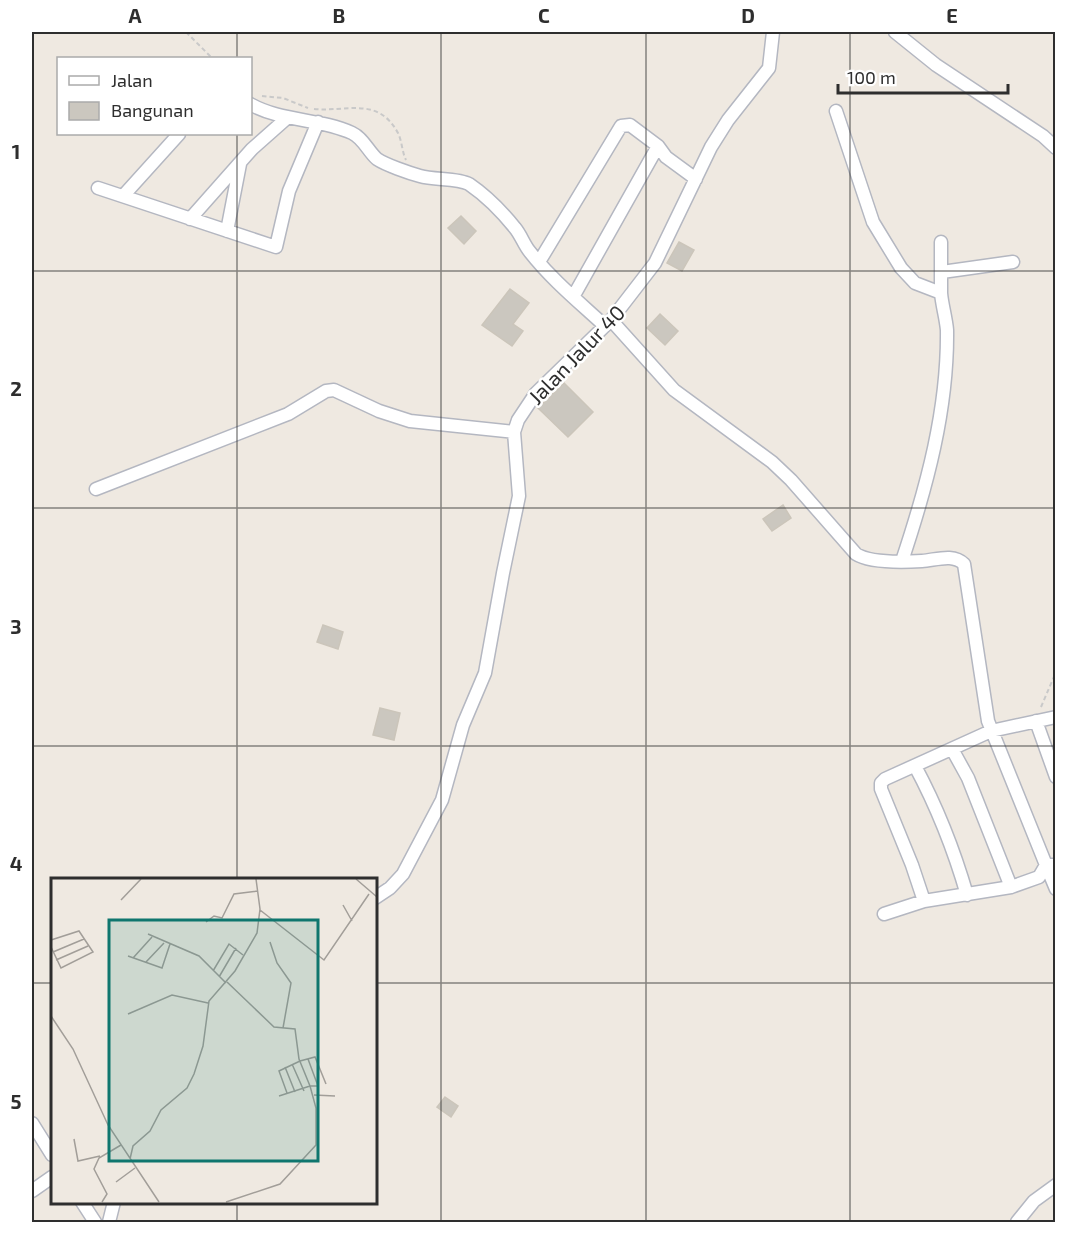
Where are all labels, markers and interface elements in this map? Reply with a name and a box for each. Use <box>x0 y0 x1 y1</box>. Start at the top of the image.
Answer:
text: A <box>128 3 142 27</box>
text: B <box>333 3 345 27</box>
text: C <box>538 3 550 27</box>
text: D <box>741 3 755 27</box>
text: E <box>946 3 958 27</box>
legend <box>57 57 252 135</box>
scale bar <box>838 57 1008 95</box>
text: 100 m <box>847 66 896 88</box>
text: Jalan <box>111 69 153 91</box>
text: Bangunan <box>111 99 194 121</box>
text: 1 <box>12 139 20 163</box>
street label: Jalan Jalur 40 <box>523 299 629 409</box>
text: 2 <box>10 376 22 400</box>
text: 3 <box>10 614 22 638</box>
text: 4 <box>10 851 23 875</box>
inset map <box>51 878 376 1203</box>
text: 5 <box>10 1089 22 1113</box>

